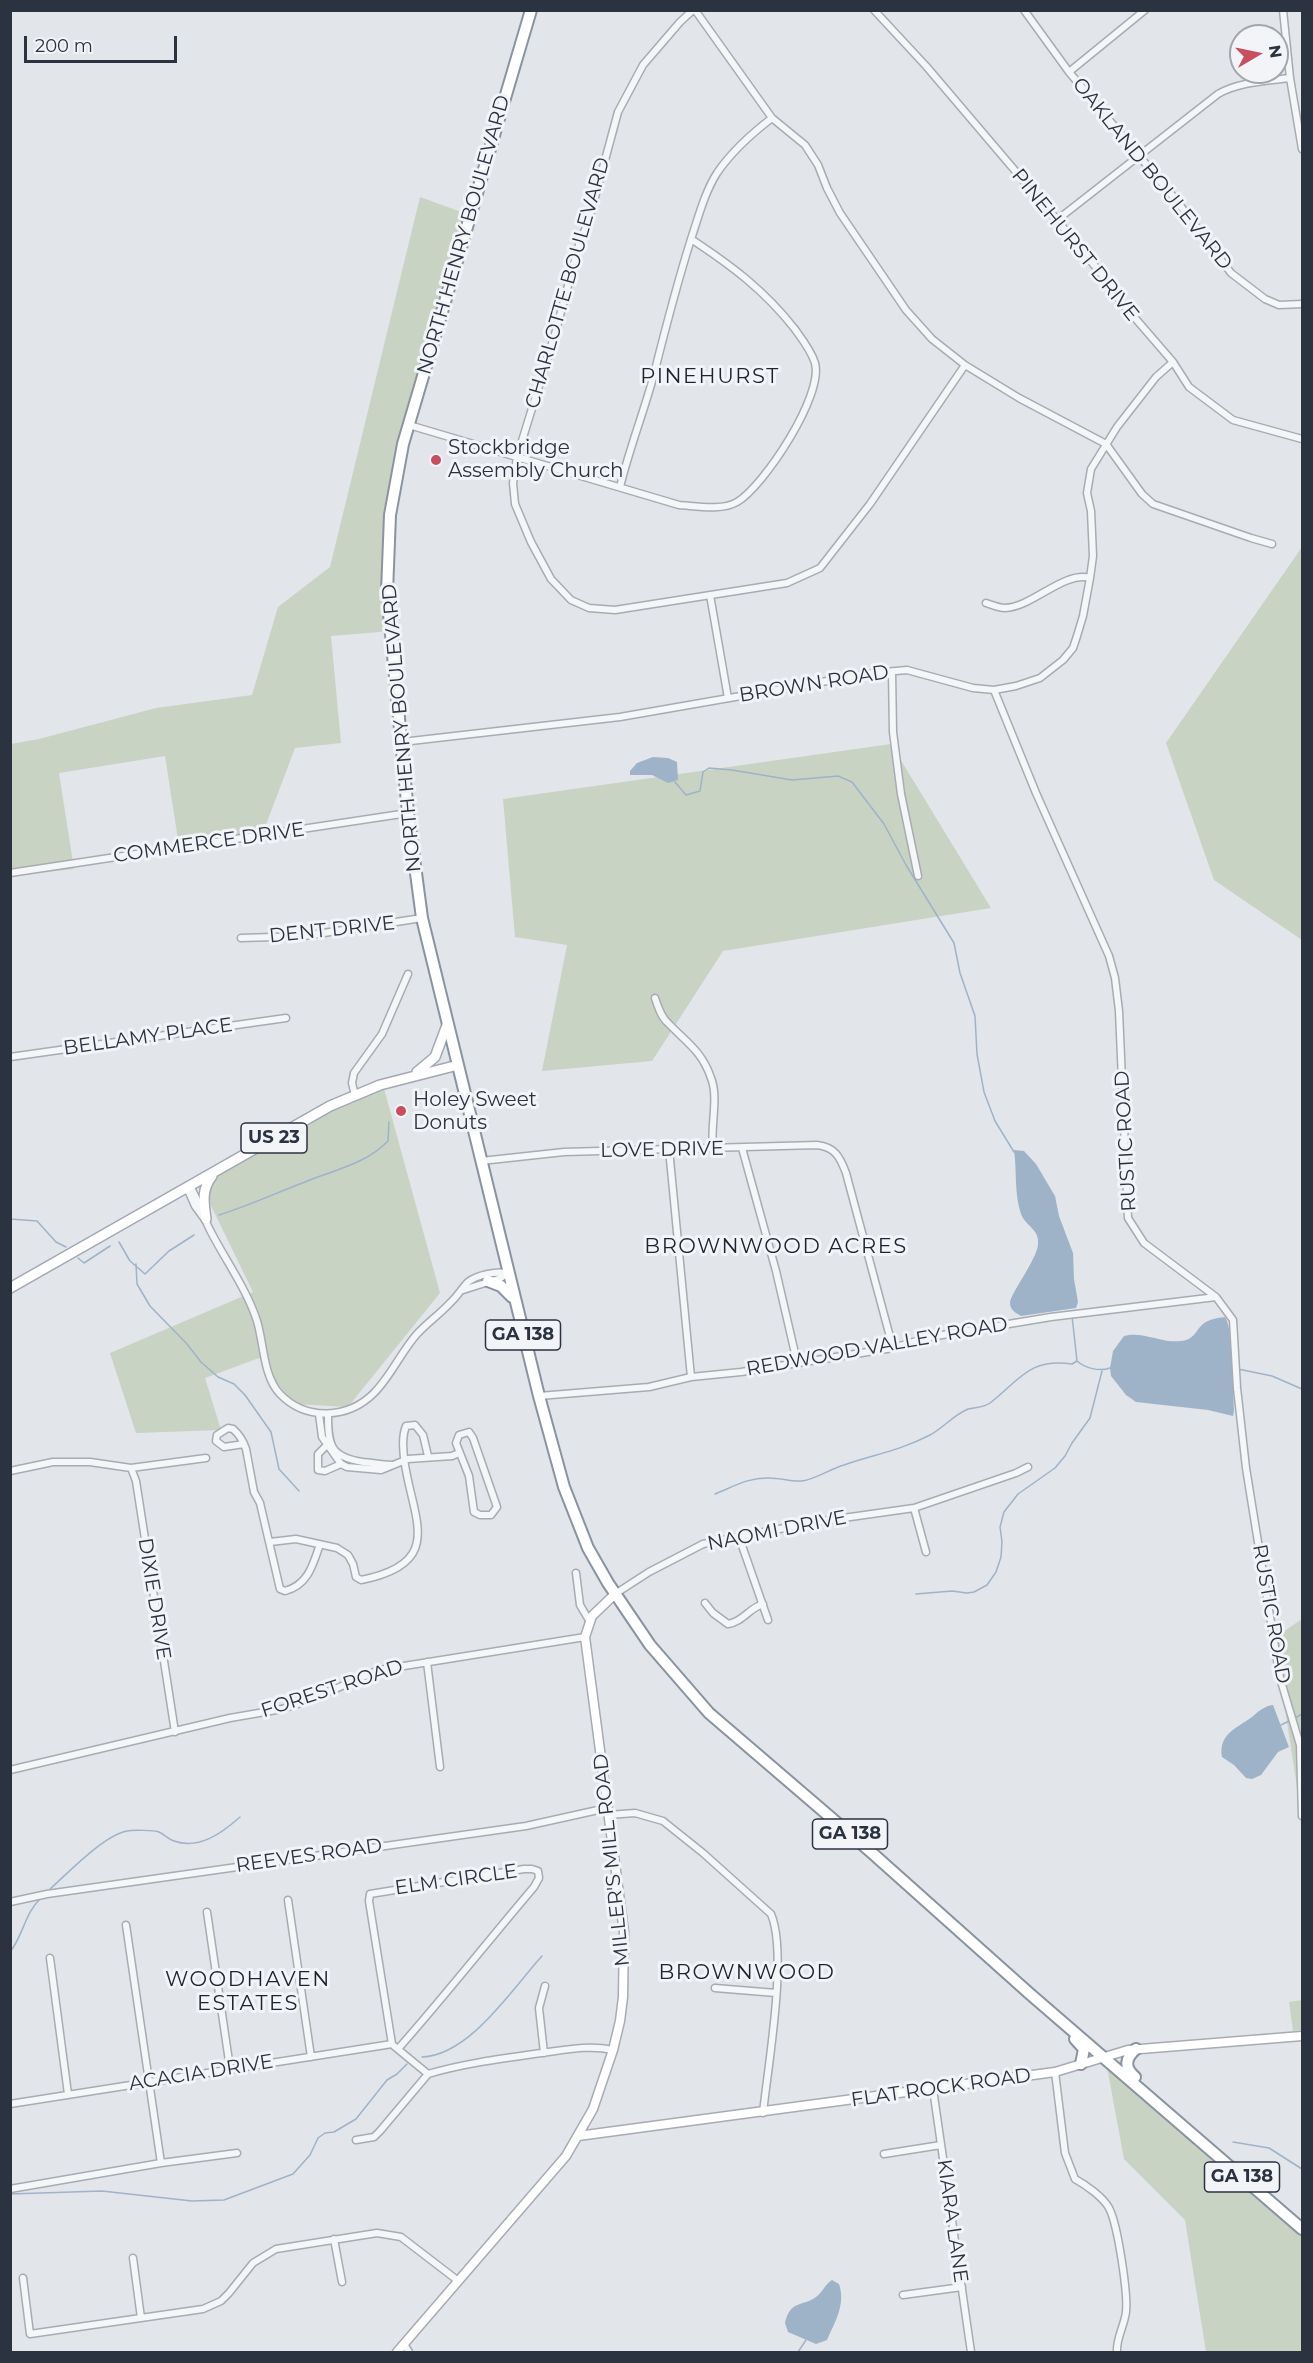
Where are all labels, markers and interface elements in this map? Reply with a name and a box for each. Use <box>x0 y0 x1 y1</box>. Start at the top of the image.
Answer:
scale bar <box>27 24 180 62</box>
north arrow <box>1229 24 1289 84</box>
text: 200 m <box>35 35 93 57</box>
text: N <box>1265 44 1286 59</box>
street label: OAKLAND BOULEVARD <box>1067 73 1237 275</box>
street label: NORTH HENRY BOULEVARD <box>413 93 515 377</box>
street label: CHARLOTTE BOULEVARD <box>521 155 615 411</box>
street label: PINEHURST DRIVE <box>1006 164 1144 326</box>
district label: PINEHURST <box>640 364 780 390</box>
place label: Stockbridge Assembly Church <box>448 436 624 483</box>
marker: Stockbridge Assembly Church <box>429 453 443 467</box>
street label: NORTH HENRY BOULEVARD <box>377 583 427 873</box>
street label: BROWN ROAD <box>737 660 891 708</box>
street label: COMMERCE DRIVE <box>112 818 306 868</box>
street label: DENT DRIVE <box>268 911 396 949</box>
street label: BELLAMY PLACE <box>62 1013 234 1061</box>
street label: RUSTIC ROAD <box>1110 1070 1142 1212</box>
place label: Holey Sweet Donuts <box>413 1088 537 1135</box>
marker: Holey Sweet Donuts <box>394 1104 408 1118</box>
road number: US 23 <box>241 1123 307 1153</box>
street label: LOVE DRIVE <box>600 1137 724 1163</box>
district label: BROWNWOOD ACRES <box>644 1234 908 1260</box>
street label: REDWOOD VALLEY ROAD <box>744 1312 1010 1382</box>
road number: GA 138 <box>486 1320 560 1350</box>
street label: NAOMI DRIVE <box>705 1506 849 1556</box>
street label: DIXIE DRIVE <box>133 1536 175 1662</box>
street label: RUSTIC ROAD <box>1247 1542 1295 1686</box>
street label: FOREST ROAD <box>258 1655 406 1723</box>
street label: MILLER'S MILL ROAD <box>589 1752 635 1968</box>
road number: GA 138 <box>812 1819 888 1849</box>
street label: REEVES ROAD <box>234 1834 384 1878</box>
street label: ELM CIRCLE <box>393 1860 519 1900</box>
district label: BROWNWOOD <box>659 1960 835 1986</box>
district label: WOODHAVEN ESTATES <box>165 1967 331 2017</box>
street label: ACACIA DRIVE <box>127 2050 275 2096</box>
street label: FLAT ROCK ROAD <box>849 2063 1033 2113</box>
street label: KIARA LANE <box>931 2158 973 2284</box>
road number: GA 138 <box>1204 2162 1280 2192</box>

